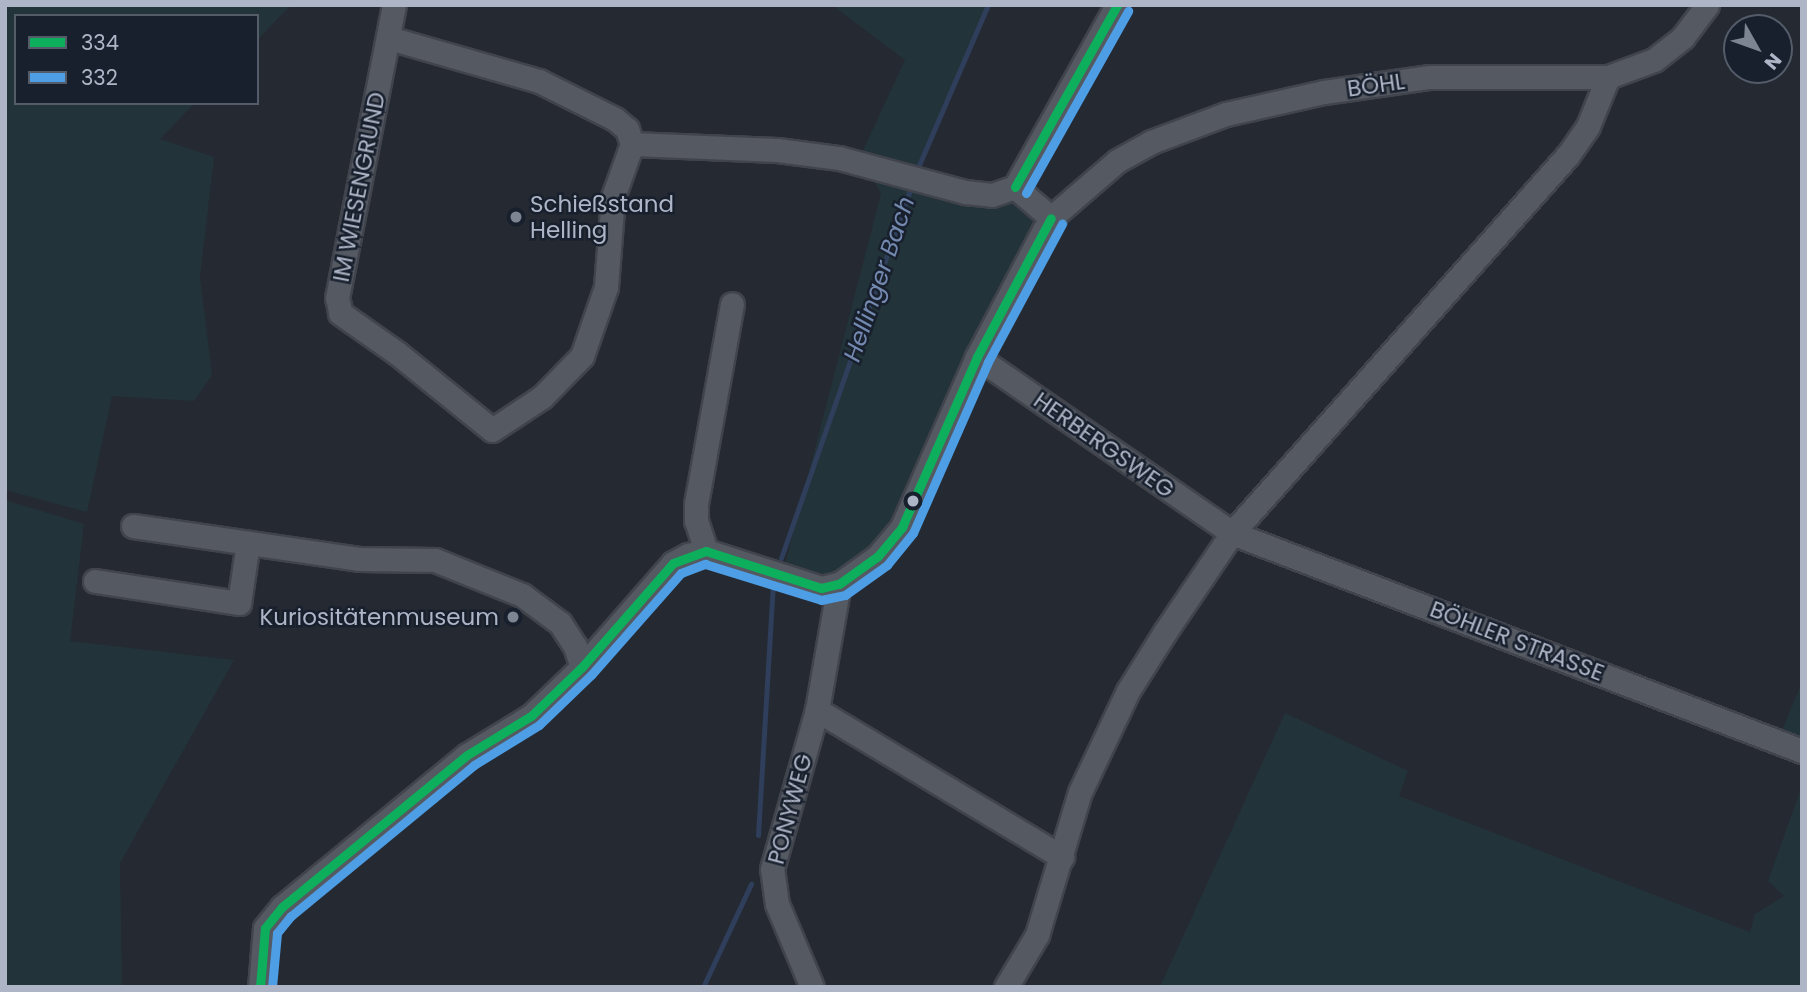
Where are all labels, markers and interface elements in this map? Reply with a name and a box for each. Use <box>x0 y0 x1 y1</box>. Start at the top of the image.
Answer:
legend <box>14 14 259 105</box>
north arrow <box>1723 14 1793 84</box>
text: 334 <box>81 28 119 57</box>
text: N <box>1758 47 1788 76</box>
text: 332 <box>81 63 118 92</box>
street label: BÖHL <box>1345 67 1407 103</box>
street label: IM WIESENGRUND <box>327 90 391 284</box>
place label: Schießstand Helling <box>530 190 674 244</box>
water label: Hellinger Bach <box>837 193 921 365</box>
marker: Schießstand Helling <box>508 209 524 225</box>
street label: HERBERGSWEG <box>1028 386 1180 504</box>
unlabelled marker <box>906 494 920 508</box>
street label: BÖHLER STRASSE <box>1426 595 1608 687</box>
place label: Kuriositätenmuseum <box>260 603 499 631</box>
marker: Kuriositätenmuseum <box>505 609 521 625</box>
street label: PONYWEG <box>762 751 818 867</box>

